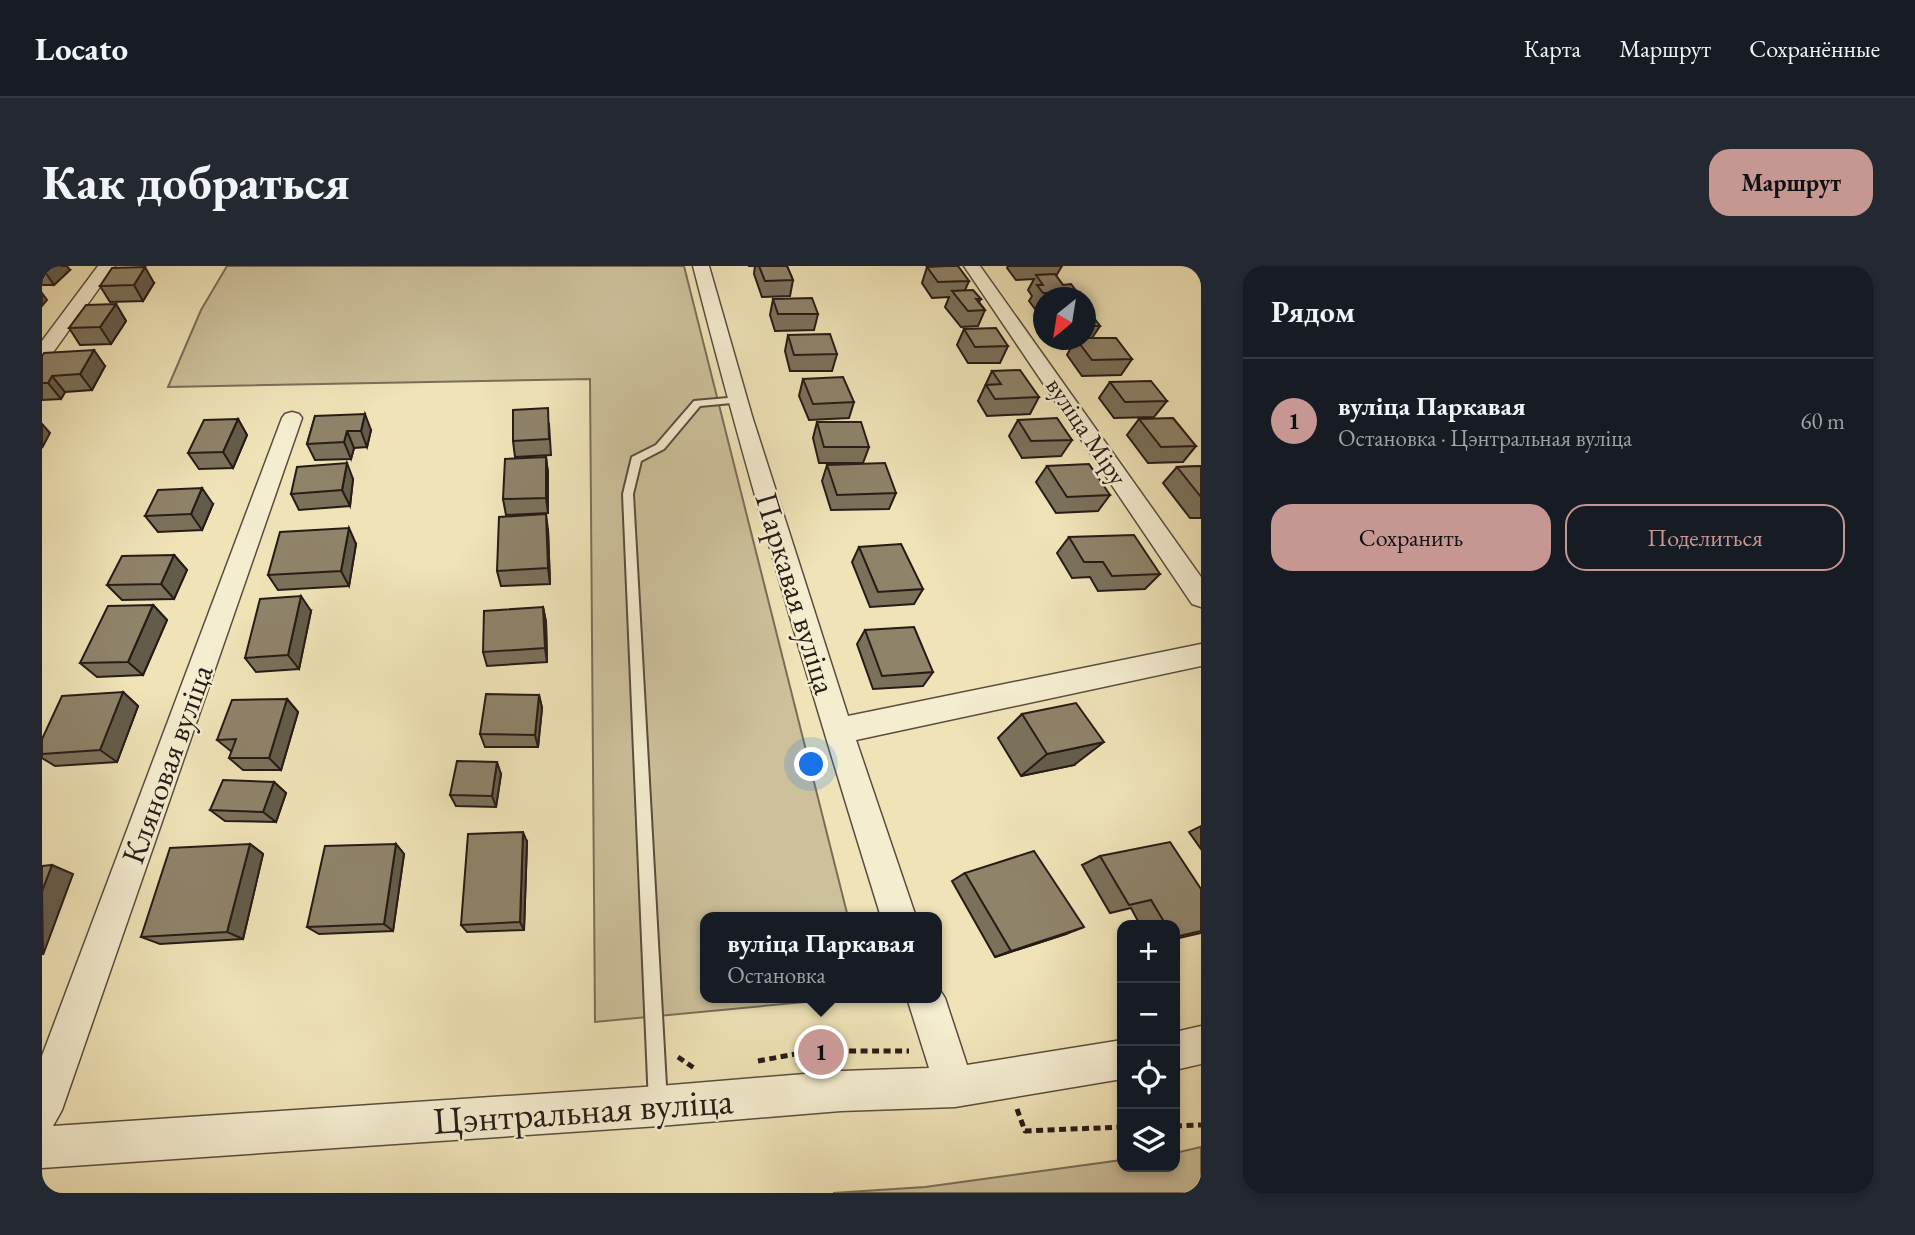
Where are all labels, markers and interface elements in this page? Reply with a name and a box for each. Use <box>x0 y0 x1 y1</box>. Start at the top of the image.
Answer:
text: Locato <box>35 27 128 70</box>
text: Карта <box>1524 33 1581 64</box>
text: Маршрут <box>1619 33 1711 64</box>
text: Сохранённые <box>1749 33 1880 64</box>
button: Маршрут <box>1709 149 1873 216</box>
text: Как добраться <box>42 150 350 214</box>
north arrow <box>1033 287 1096 350</box>
text: Рядом <box>1271 292 1355 331</box>
street label: вуліца Міру <box>1038 370 1136 492</box>
text: вуліца Паркавая <box>1338 389 1526 423</box>
text: 1 <box>1288 406 1300 436</box>
text: 60 m <box>1800 406 1845 436</box>
text: Остановка · Цэнтральная вуліца <box>1338 423 1632 453</box>
street label: Паркавая вуліца <box>745 487 847 699</box>
button: Сохранить <box>1271 504 1551 571</box>
button: Поделиться <box>1565 504 1845 571</box>
street label: Кляновая вуліца <box>111 658 223 869</box>
your location <box>794 747 828 781</box>
popup <box>700 912 942 1003</box>
map controls <box>1117 920 1180 1172</box>
button: + <box>1117 920 1180 983</box>
text: вуліца Паркавая <box>727 926 915 960</box>
text: Остановка <box>727 960 826 990</box>
button: − <box>1117 983 1180 1046</box>
pin: 1 <box>798 1026 844 1078</box>
button: locate <box>1117 1046 1180 1109</box>
street label: Цэнтральная вуліца <box>431 1075 735 1145</box>
button: layers <box>1117 1109 1180 1172</box>

